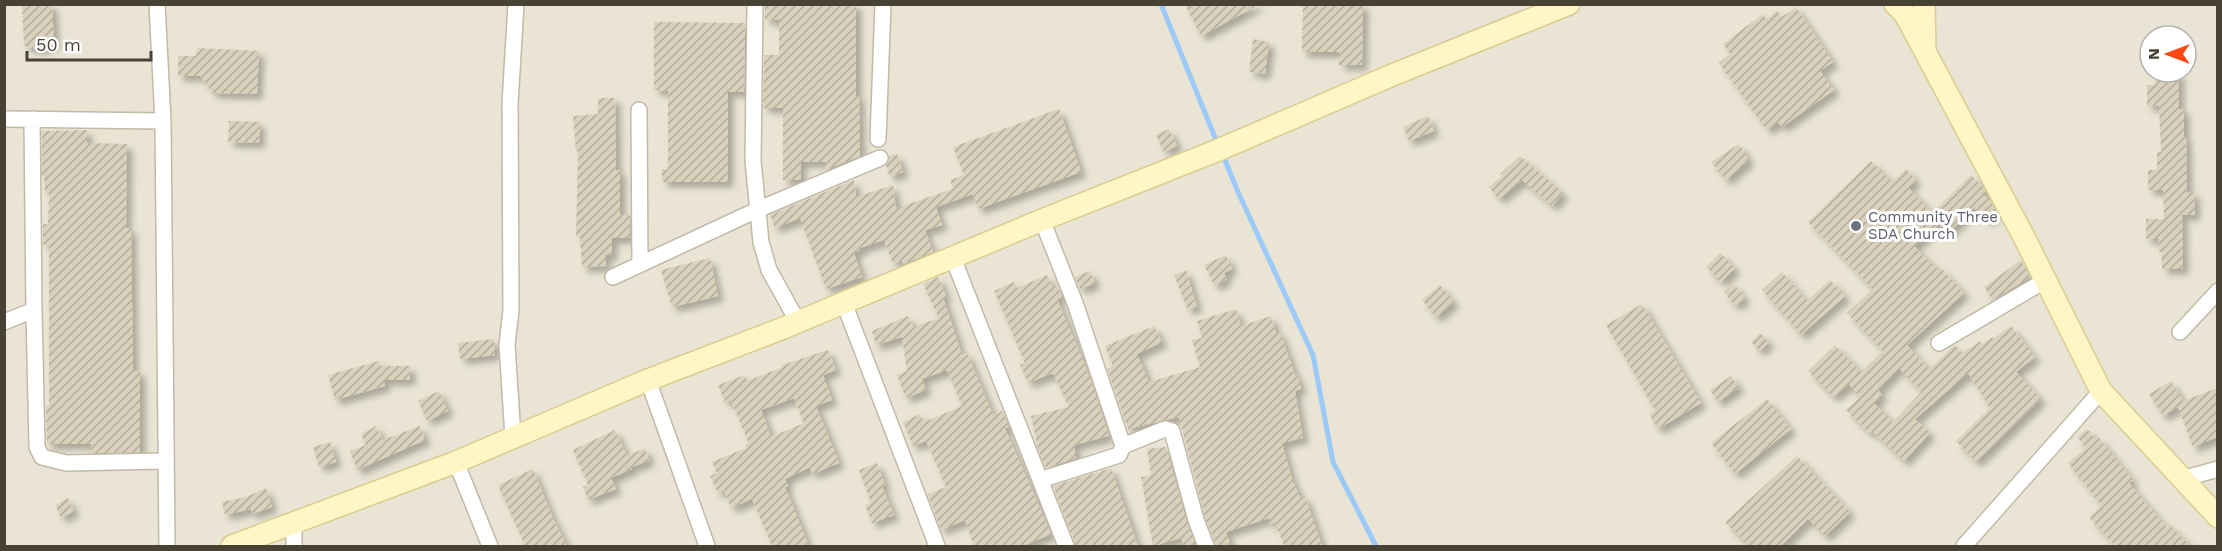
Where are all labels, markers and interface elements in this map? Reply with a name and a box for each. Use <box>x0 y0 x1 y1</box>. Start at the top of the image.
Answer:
scale bar <box>27 24 152 62</box>
north arrow <box>2138 24 2198 84</box>
text: 50 m <box>36 34 81 55</box>
text: N <box>2144 48 2163 60</box>
place label: Community Three SDA Church <box>1868 208 1998 243</box>
marker: Community Three SDA Church <box>1849 219 1863 233</box>

